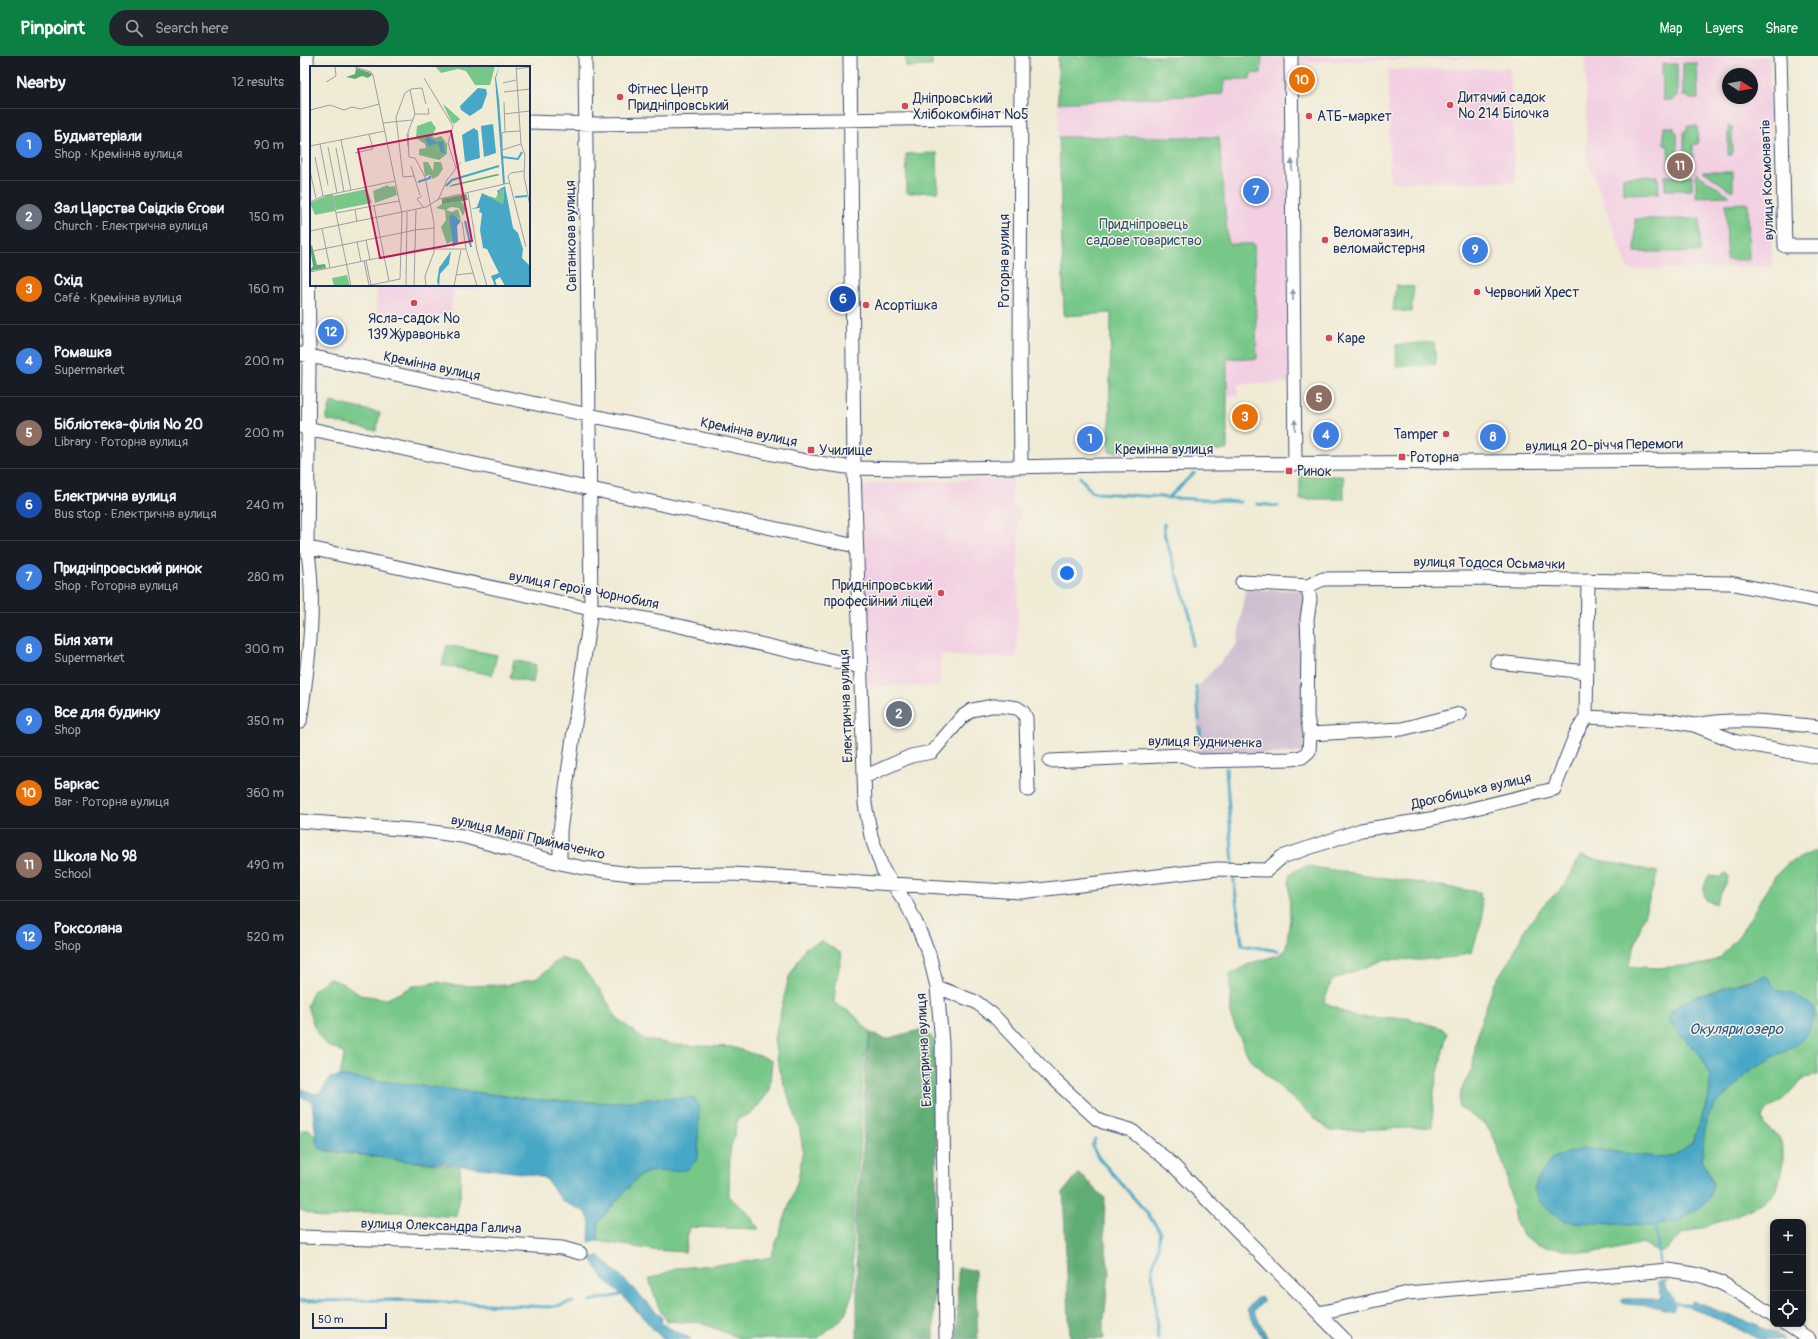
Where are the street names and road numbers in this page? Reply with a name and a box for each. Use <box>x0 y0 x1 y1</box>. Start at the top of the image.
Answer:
street label: вулиця Космонавтів <box>1756 119 1778 241</box>
street label: Світанкова вулиця <box>562 180 580 292</box>
street label: Роторна вулиця <box>996 214 1013 308</box>
street label: Кремінна вулиця <box>382 347 482 385</box>
street label: Кремінна вулиця <box>699 413 799 451</box>
street label: вулиця 20-річчя Перемоги <box>1525 435 1683 455</box>
street label: Кремінна вулиця <box>1115 441 1213 458</box>
street label: вулиця Тодося Осьмачки <box>1413 553 1565 573</box>
street label: вулиця Героїв Чорнобиля <box>508 567 660 613</box>
street label: Електрична вулиця <box>836 649 856 763</box>
street label: вулиця Рудниченка <box>1148 733 1262 751</box>
street label: Дрогобицька вулиця <box>1408 769 1533 813</box>
street label: вулиця Марії Приймаченко <box>449 811 607 863</box>
street label: Електрична вулиця <box>913 993 935 1107</box>
street label: вулиця Олександра Галича <box>360 1215 522 1237</box>

